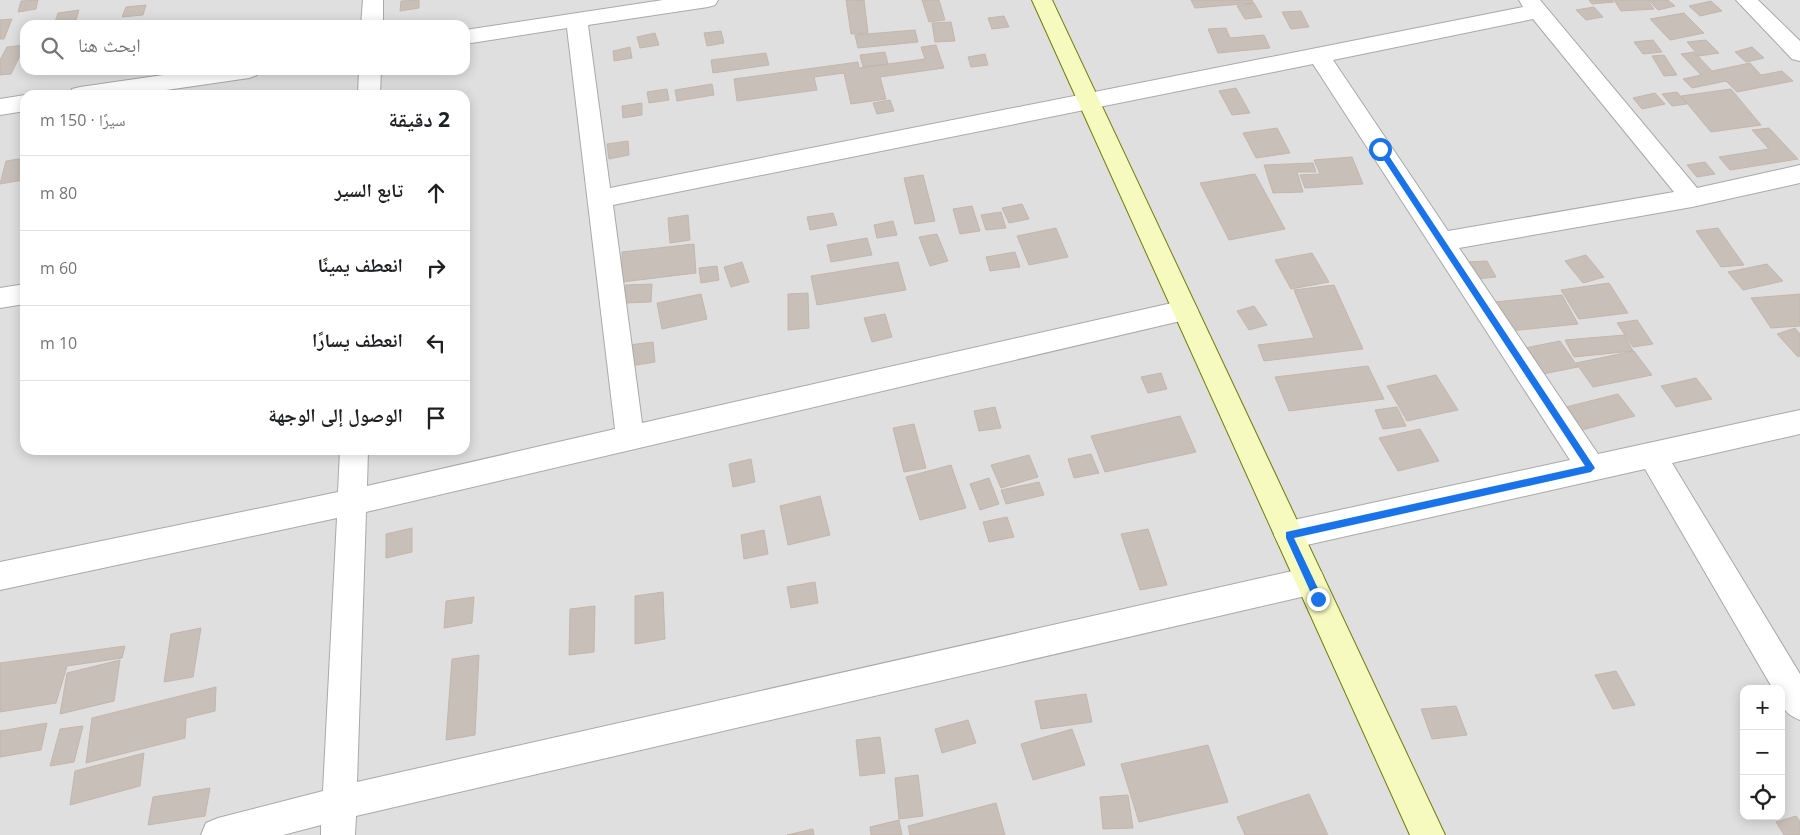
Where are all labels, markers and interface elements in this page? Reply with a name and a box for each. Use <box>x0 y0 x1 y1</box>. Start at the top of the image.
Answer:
search box <box>20 20 470 75</box>
text: ابحث هنا <box>78 32 141 58</box>
icon: search <box>38 34 66 62</box>
text: 2 دقيقة <box>388 105 450 133</box>
text: سيرًا · 150 m <box>40 109 126 131</box>
route start <box>1369 138 1392 161</box>
text: تابع السير <box>335 177 403 203</box>
icon: ahead <box>422 179 450 207</box>
text: 80 m <box>40 182 77 204</box>
text: انعطف يمينًا <box>317 252 403 278</box>
icon: right <box>422 254 450 282</box>
text: 60 m <box>40 257 77 279</box>
text: انعطف يسارًا <box>312 327 403 353</box>
icon: left <box>422 329 450 357</box>
text: 10 m <box>40 332 77 354</box>
text: الوصول إلى الوجهة <box>268 402 403 428</box>
icon: arrive <box>422 404 450 432</box>
route end <box>1307 588 1330 611</box>
map controls <box>1740 685 1785 820</box>
button: + <box>1740 685 1785 730</box>
button: − <box>1740 730 1785 775</box>
button: locate <box>1740 775 1785 820</box>

